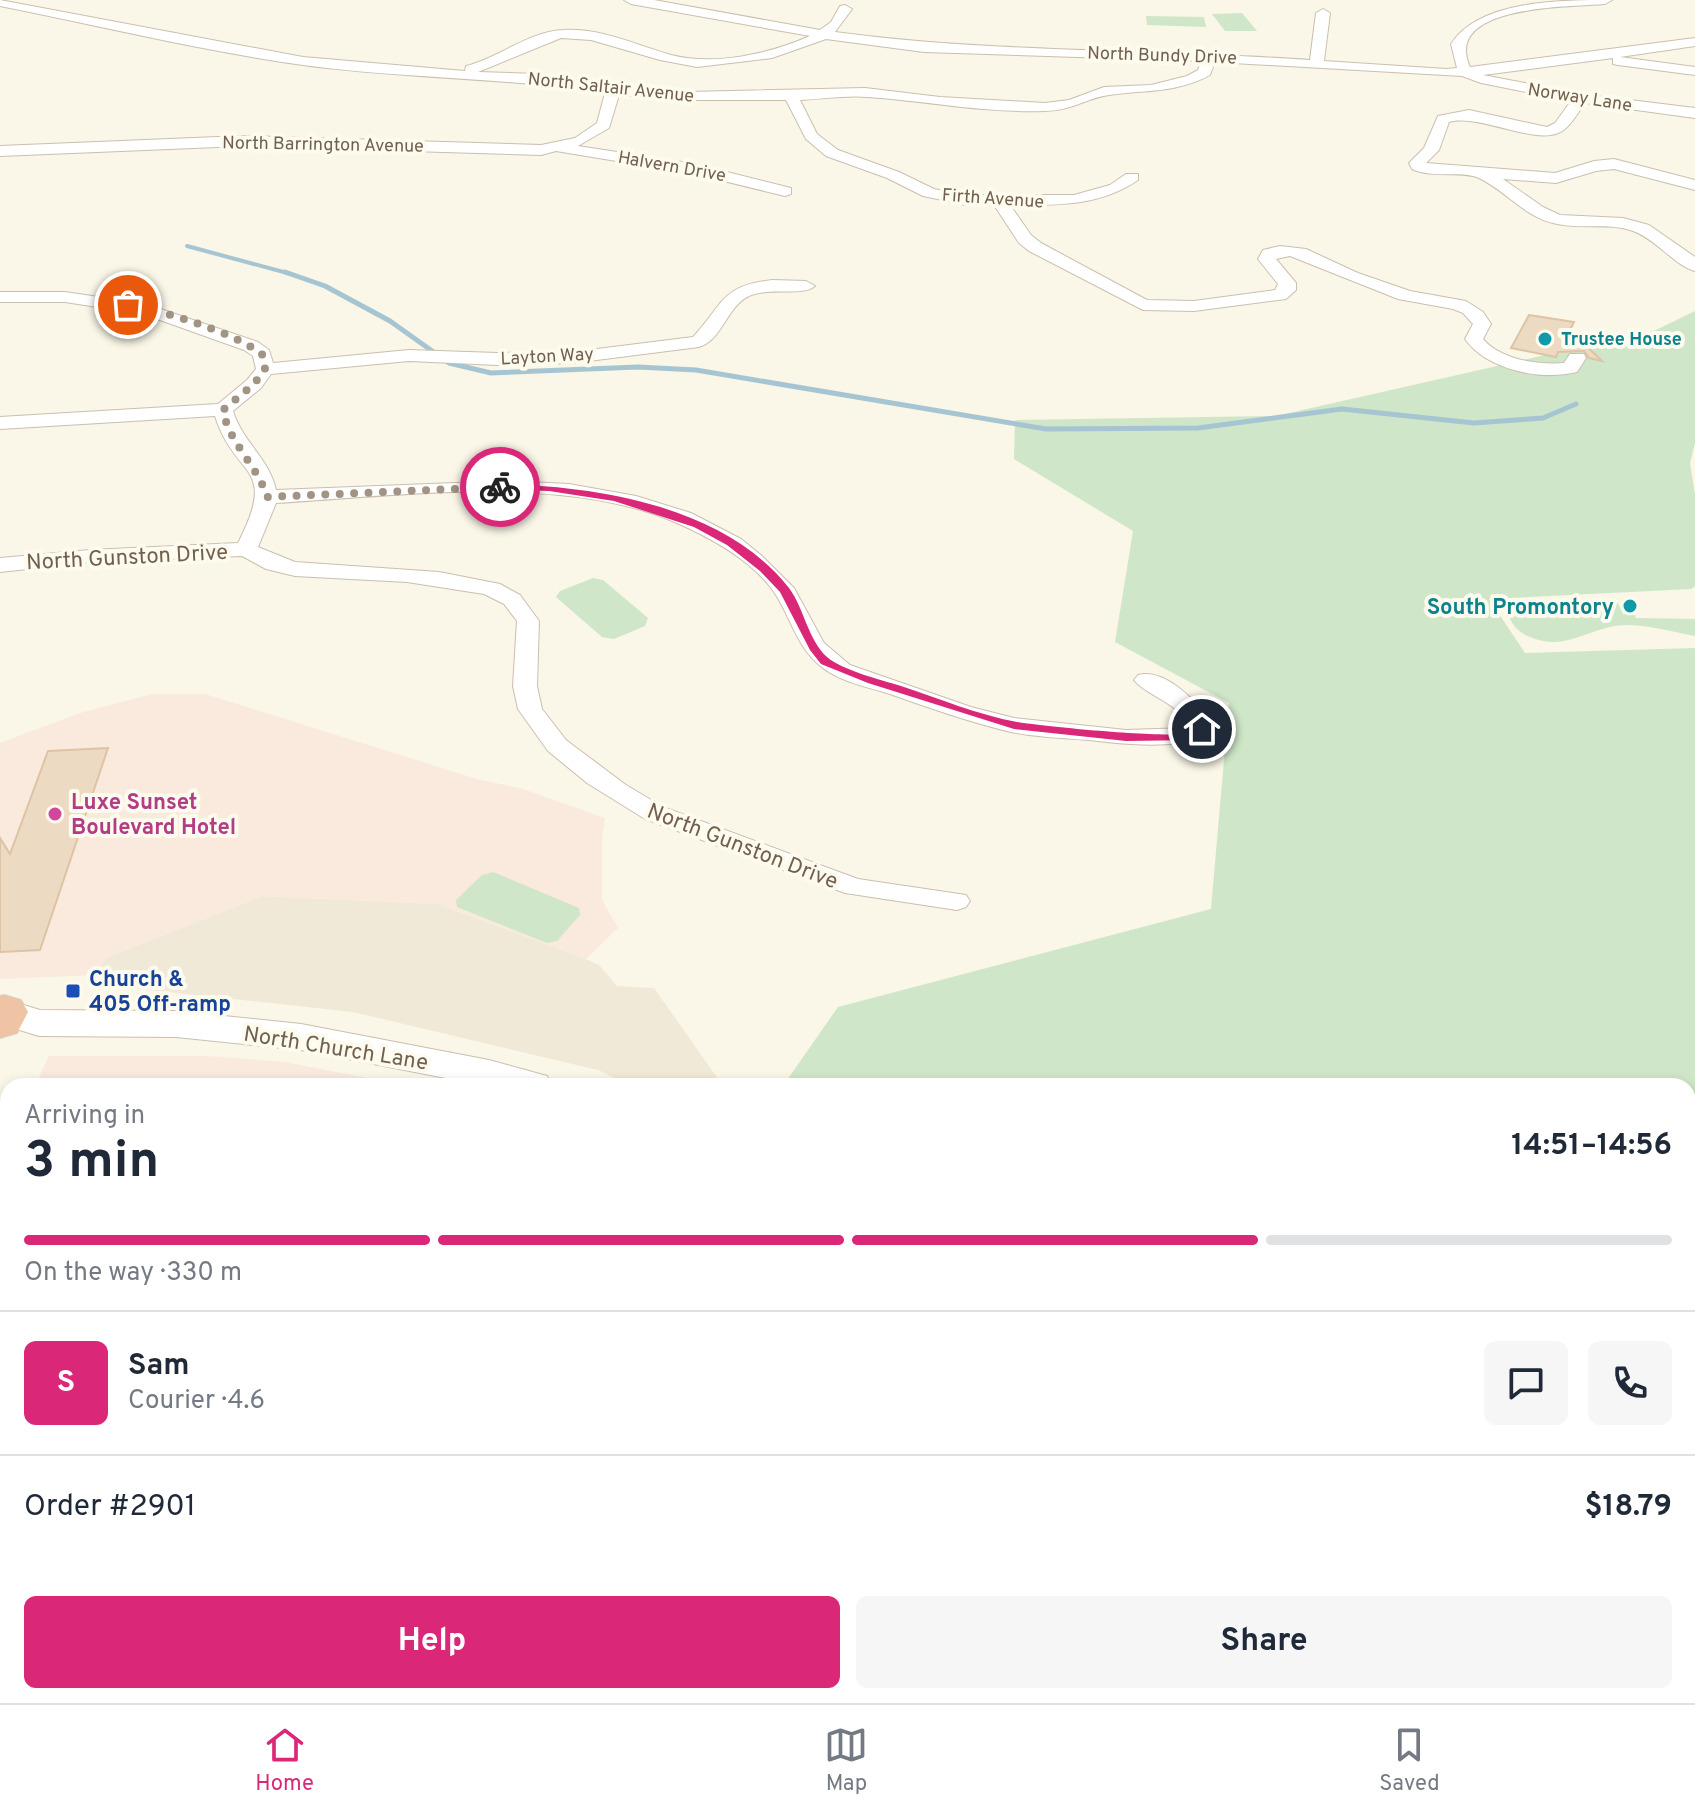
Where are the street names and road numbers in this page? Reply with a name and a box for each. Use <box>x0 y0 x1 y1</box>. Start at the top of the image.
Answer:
street label: North Bundy Drive <box>1087 42 1237 71</box>
street label: North Saltair Avenue <box>527 68 695 109</box>
street label: Norway Lane <box>1526 79 1634 118</box>
street label: North Barrington Avenue <box>222 132 424 159</box>
street label: Halvern Drive <box>616 147 727 188</box>
street label: Firth Avenue <box>941 184 1045 215</box>
street label: Layton Way <box>500 344 594 371</box>
street label: North Gunston Drive <box>25 540 229 577</box>
street label: North Gunston Drive <box>643 798 841 896</box>
street label: North Church Lane <box>241 1022 430 1077</box>

